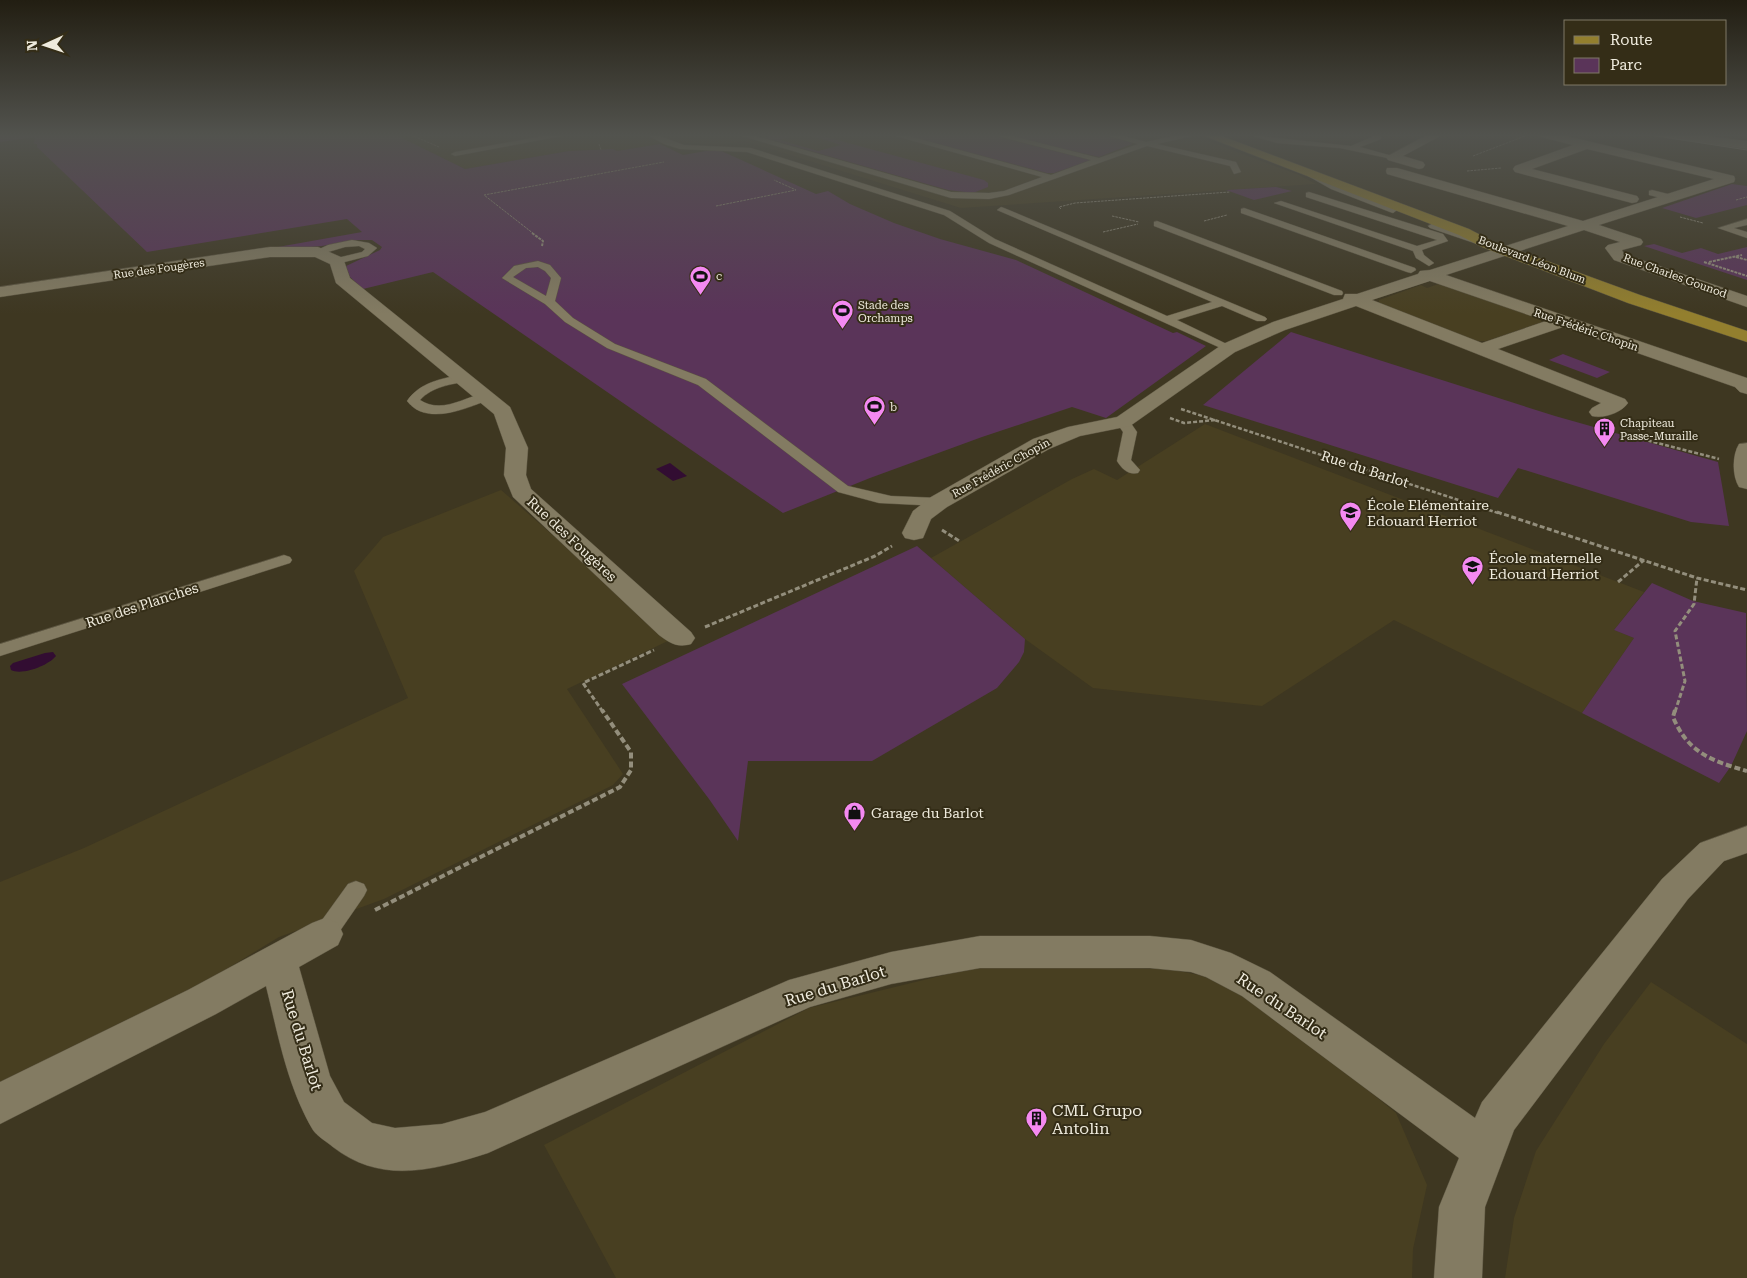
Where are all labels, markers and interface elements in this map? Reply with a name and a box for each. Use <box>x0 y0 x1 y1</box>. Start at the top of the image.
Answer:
north arrow <box>20 20 70 70</box>
legend <box>1564 20 1727 85</box>
text: Route <box>1610 31 1652 49</box>
text: N <box>24 40 40 51</box>
text: Parc <box>1610 56 1642 74</box>
street label: Boulevard Léon Blum <box>1476 234 1588 286</box>
street label: Rue Charles Gounod <box>1621 251 1729 301</box>
street label: Rue des Fougères <box>113 256 205 282</box>
sports icon: c <box>688 264 712 295</box>
place label: c <box>716 270 722 283</box>
sports icon: Stade des Orchamps <box>830 299 854 330</box>
place label: Stade des Orchamps <box>858 299 913 325</box>
street label: Rue Frédéric Chopin <box>1532 306 1640 354</box>
sports icon: b <box>862 395 886 426</box>
place label: b <box>890 401 897 414</box>
building icon: Chapiteau Passe-Muraille <box>1592 417 1616 448</box>
place label: Chapiteau Passe-Muraille <box>1620 417 1698 443</box>
street label: Rue Frédéric Chopin <box>950 436 1052 500</box>
street label: Rue du Barlot <box>1319 447 1411 491</box>
street label: Rue des Fougères <box>524 493 620 585</box>
place label: École Elémentaire Edouard Herriot <box>1367 497 1489 529</box>
school or university icon: École Elémentaire Edouard Herriot <box>1339 501 1363 532</box>
place label: École maternelle Edouard Herriot <box>1489 550 1602 582</box>
school or university icon: École maternelle Edouard Herriot <box>1461 554 1485 585</box>
street label: Rue des Planches <box>84 579 201 631</box>
shop icon: Garage du Barlot <box>843 801 867 832</box>
place label: Garage du Barlot <box>871 805 984 821</box>
street label: Rue du Barlot <box>782 962 888 1010</box>
street label: Rue du Barlot <box>1233 969 1331 1043</box>
street label: Rue du Barlot <box>278 987 326 1093</box>
place label: CML Grupo Antolin <box>1052 1101 1142 1138</box>
building icon: CML Grupo Antolin <box>1024 1107 1048 1138</box>

